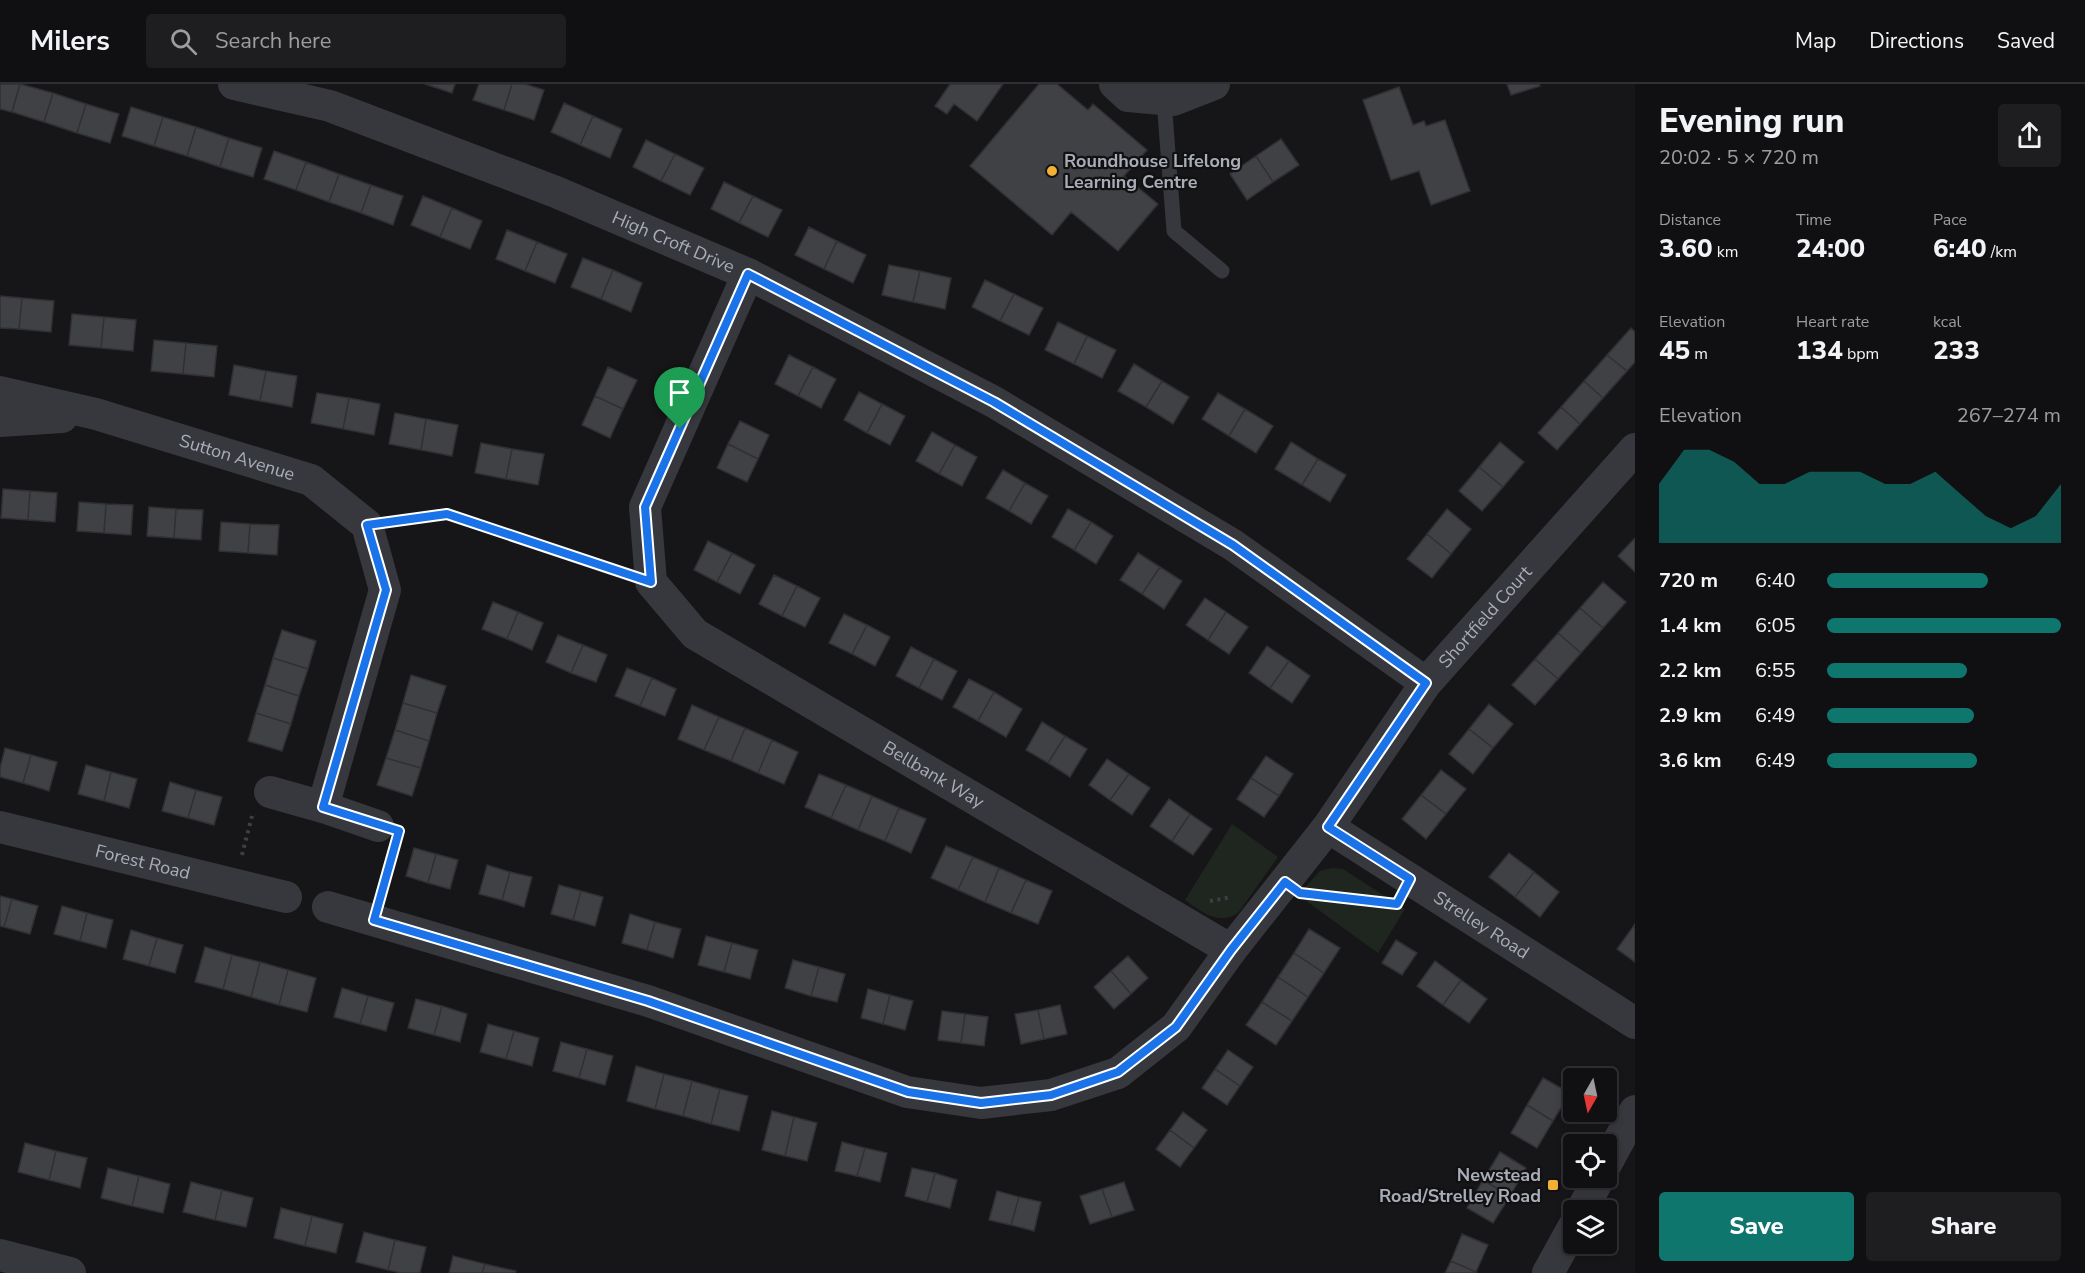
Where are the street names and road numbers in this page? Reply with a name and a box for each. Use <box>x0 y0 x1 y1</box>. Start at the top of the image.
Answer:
street label: High Croft Drive <box>609 205 738 279</box>
street label: Sutton Avenue <box>176 428 298 486</box>
street label: Shortfield Court <box>1433 560 1538 673</box>
street label: Bellbank Way <box>878 735 989 814</box>
street label: Forest Road <box>93 839 193 885</box>
street label: Strelley Road <box>1429 885 1534 964</box>

